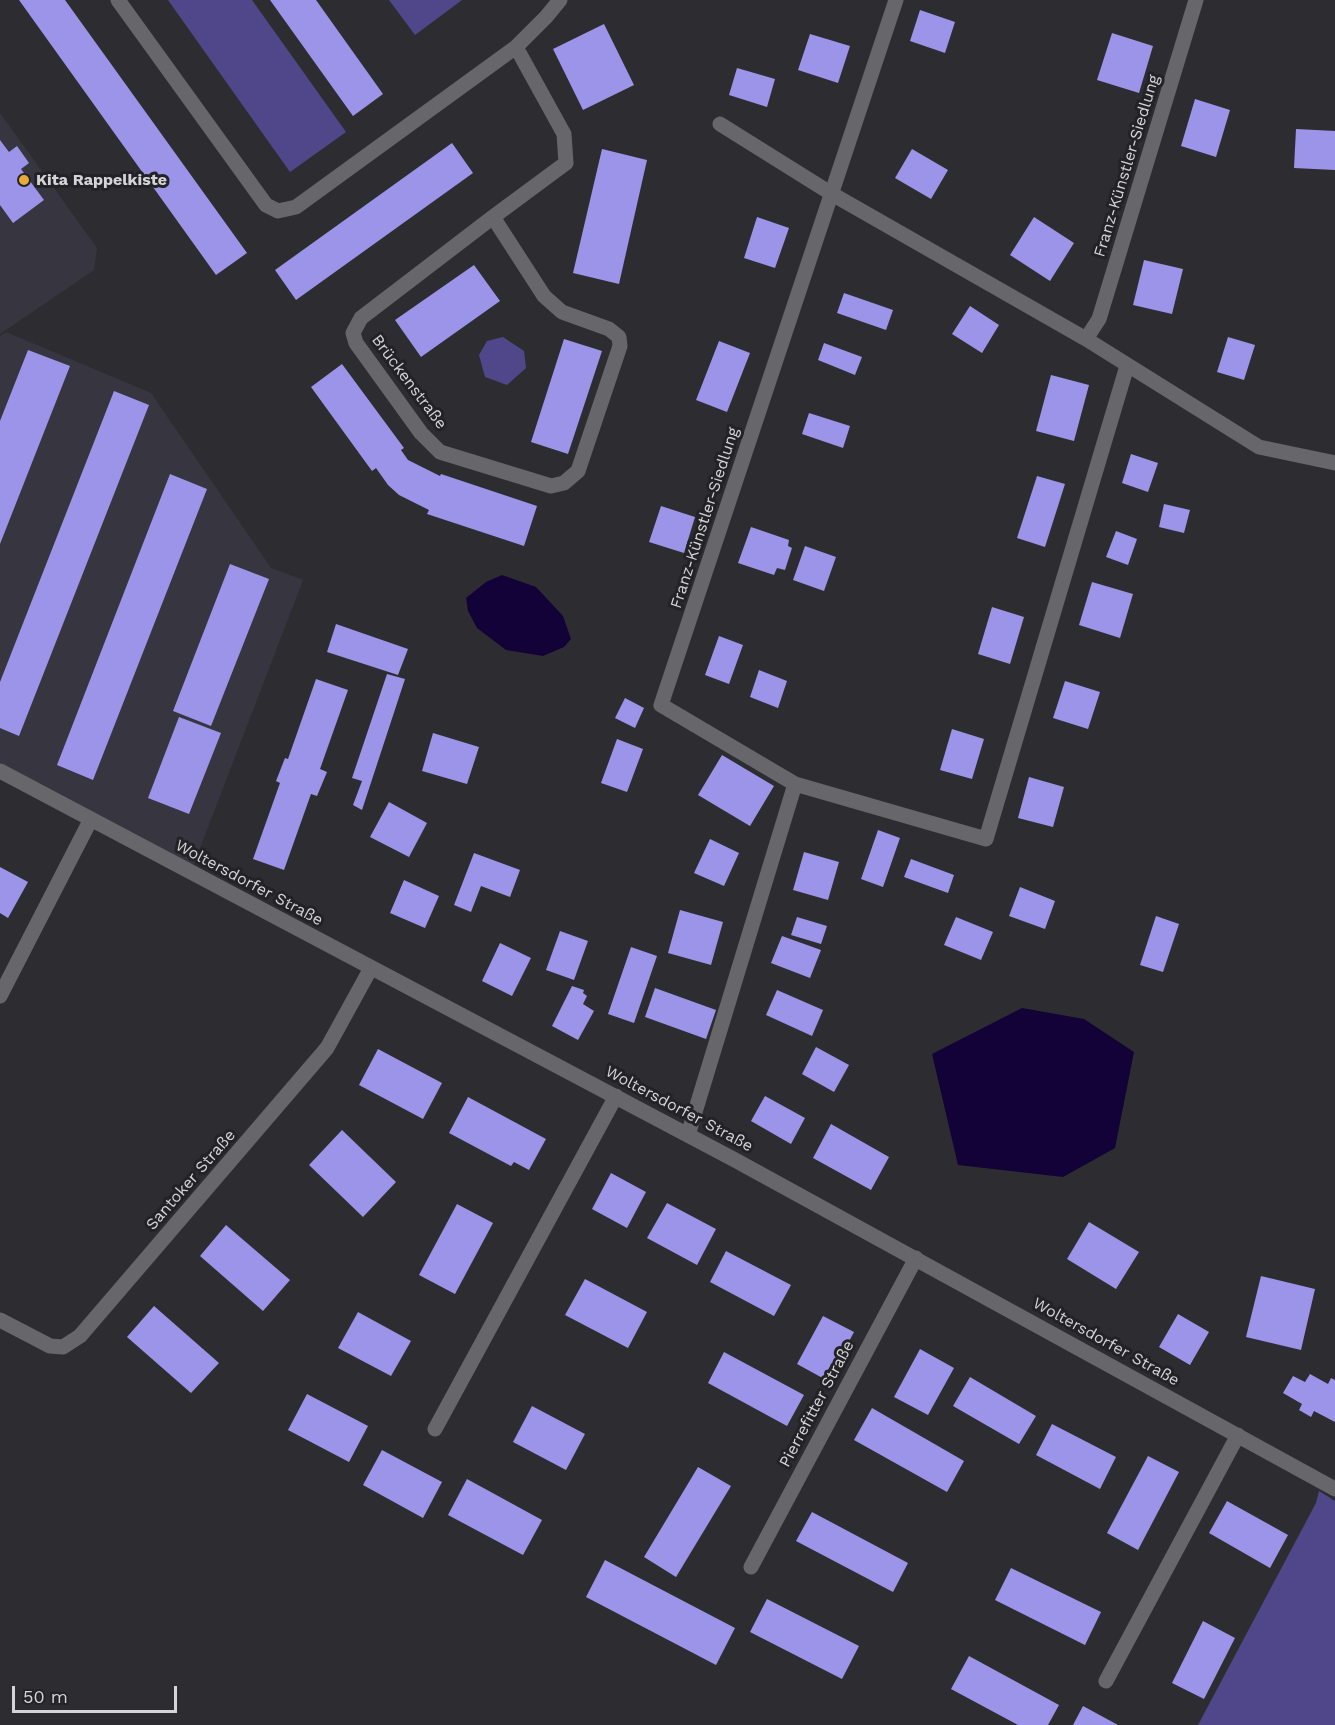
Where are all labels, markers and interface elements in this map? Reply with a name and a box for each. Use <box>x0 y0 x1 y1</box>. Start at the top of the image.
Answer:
street label: Franz-Künstler-Siedlung <box>1090 73 1164 259</box>
place label: Kita Rappelkiste <box>36 170 167 190</box>
marker: Kita Rappelkiste <box>17 173 31 187</box>
street label: Brückenstraße <box>367 331 451 433</box>
street label: Franz-Künstler-Siedlung <box>667 425 743 611</box>
street label: Woltersdorfer Straße <box>172 836 326 930</box>
street label: Woltersdorfer Straße <box>602 1062 756 1156</box>
street label: Santoker Straße <box>142 1126 240 1234</box>
street label: Woltersdorfer Straße <box>1029 1294 1183 1390</box>
street label: Pierrefitter Straße <box>775 1337 859 1471</box>
scale bar <box>15 1674 180 1712</box>
text: 50 m <box>23 1686 68 1707</box>

